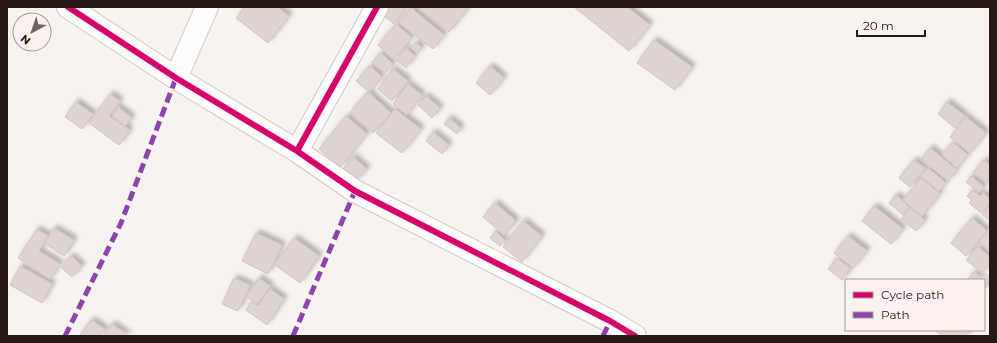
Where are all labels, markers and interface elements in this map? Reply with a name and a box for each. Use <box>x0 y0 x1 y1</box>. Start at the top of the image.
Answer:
north arrow <box>12 12 52 52</box>
scale bar <box>857 12 925 38</box>
text: 20 m <box>863 18 894 33</box>
text: N <box>18 31 33 48</box>
legend <box>845 279 985 331</box>
text: Cycle path <box>881 287 944 302</box>
text: Path <box>881 307 910 322</box>

